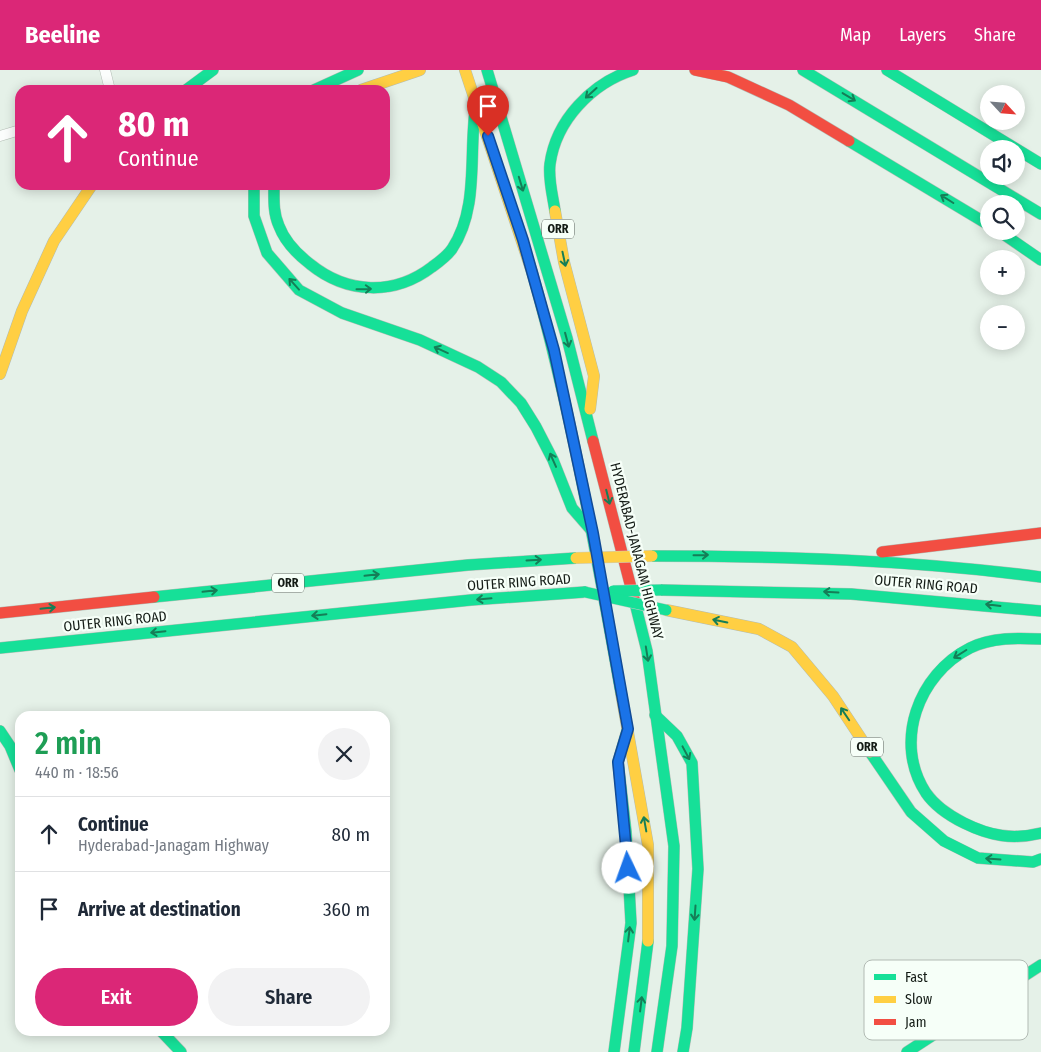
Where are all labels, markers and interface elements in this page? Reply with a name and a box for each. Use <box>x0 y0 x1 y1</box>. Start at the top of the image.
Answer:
text: Beeline <box>25 21 100 49</box>
text: Map <box>840 24 871 46</box>
text: Layers <box>899 24 946 46</box>
text: Share <box>974 24 1016 46</box>
pin <box>467 85 509 136</box>
north arrow <box>980 85 1025 130</box>
map controls <box>980 85 1025 350</box>
one-way arrow <box>584 87 597 99</box>
icon: arrive <box>474 92 502 120</box>
one-way arrow <box>841 92 856 102</box>
text: 80 m <box>118 103 190 145</box>
icon: ahead <box>35 105 100 170</box>
button: sound <box>980 140 1025 185</box>
text: Continue <box>118 145 199 172</box>
one-way arrow <box>517 175 526 191</box>
one-way arrow <box>941 193 955 203</box>
button: search <box>980 195 1025 240</box>
road number: ORR <box>542 220 574 238</box>
button: + <box>980 250 1025 295</box>
one-way arrow <box>559 251 569 267</box>
one-way arrow <box>288 278 300 291</box>
one-way arrow <box>356 284 372 294</box>
button: − <box>980 305 1025 350</box>
one-way arrow <box>563 331 573 347</box>
one-way arrow <box>434 345 449 355</box>
one-way arrow <box>547 453 557 468</box>
street label: HYDERABAD-JANAGAM HIGHWAY <box>606 461 667 641</box>
one-way arrow <box>603 488 613 504</box>
one-way arrow <box>692 550 709 560</box>
one-way arrow <box>525 556 541 565</box>
one-way arrow <box>364 570 380 580</box>
street label: OUTER RING ROAD <box>467 570 571 595</box>
street label: OUTER RING ROAD <box>874 572 978 597</box>
road number: ORR <box>272 573 304 592</box>
one-way arrow <box>202 586 218 596</box>
one-way arrow <box>823 588 839 597</box>
one-way arrow <box>476 594 492 604</box>
one-way arrow <box>985 600 1001 610</box>
one-way arrow <box>40 603 56 613</box>
street label: OUTER RING ROAD <box>63 608 168 635</box>
one-way arrow <box>312 610 328 620</box>
one-way arrow <box>713 616 729 625</box>
one-way arrow <box>150 627 166 637</box>
one-way arrow <box>643 646 653 662</box>
one-way arrow <box>954 650 968 660</box>
one-way arrow <box>840 707 850 721</box>
text: 2 min <box>35 726 102 762</box>
button: close <box>318 728 370 780</box>
road number: ORR <box>851 738 883 756</box>
one-way arrow <box>681 745 691 760</box>
text: 440 m · 18:56 <box>35 763 119 782</box>
text: Continue <box>78 813 149 836</box>
one-way arrow <box>639 817 649 833</box>
icon: ahead <box>35 820 63 848</box>
text: 80 m <box>332 823 370 846</box>
text: Hyderabad-Janagam Highway <box>78 836 269 855</box>
position arrow <box>601 841 653 893</box>
one-way arrow <box>985 854 1001 864</box>
icon: arrive <box>35 895 63 923</box>
text: Arrive at destination <box>78 898 241 921</box>
text: 360 m <box>323 898 370 921</box>
one-way arrow <box>690 905 699 921</box>
one-way arrow <box>624 927 634 943</box>
legend <box>864 960 1028 1040</box>
button: Exit <box>35 968 198 1026</box>
button: Share <box>208 968 370 1026</box>
text: Fast <box>905 969 928 986</box>
text: Slow <box>905 991 932 1008</box>
one-way arrow <box>636 996 646 1012</box>
text: Jam <box>905 1014 926 1031</box>

